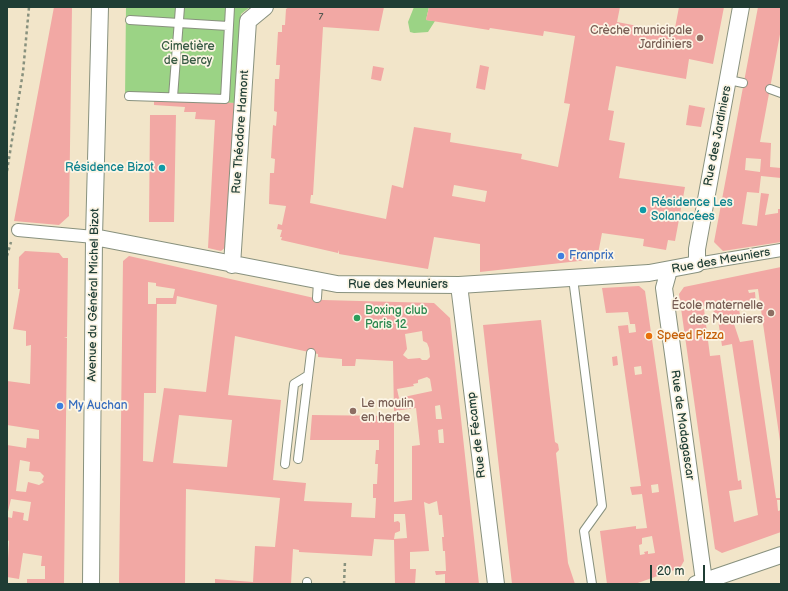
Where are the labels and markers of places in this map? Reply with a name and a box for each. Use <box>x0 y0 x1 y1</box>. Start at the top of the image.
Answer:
place label: Crèche municipale Jardiniers <box>590 24 692 52</box>
marker: Crèche municipale Jardiniers <box>695 33 705 43</box>
place label: Résidence Bizot <box>65 161 154 175</box>
marker: Résidence Bizot <box>157 163 167 173</box>
place label: Résidence Les Solanacées <box>651 196 733 224</box>
marker: Résidence Les Solanacées <box>638 205 648 215</box>
place label: Franprix <box>569 249 614 263</box>
marker: Franprix <box>556 251 566 261</box>
place label: École maternelle des Meuniers <box>671 299 763 327</box>
place label: Boxing club Paris 12 <box>365 304 428 332</box>
marker: École maternelle des Meuniers <box>766 308 776 318</box>
marker: Boxing club Paris 12 <box>352 313 362 323</box>
place label: Speed Pizza <box>657 329 724 343</box>
marker: Speed Pizza <box>644 331 654 341</box>
place label: Le moulin en herbe <box>361 397 413 425</box>
place label: My Auchan <box>68 399 127 413</box>
marker: My Auchan <box>55 401 65 411</box>
marker: Le moulin en herbe <box>348 406 358 416</box>

